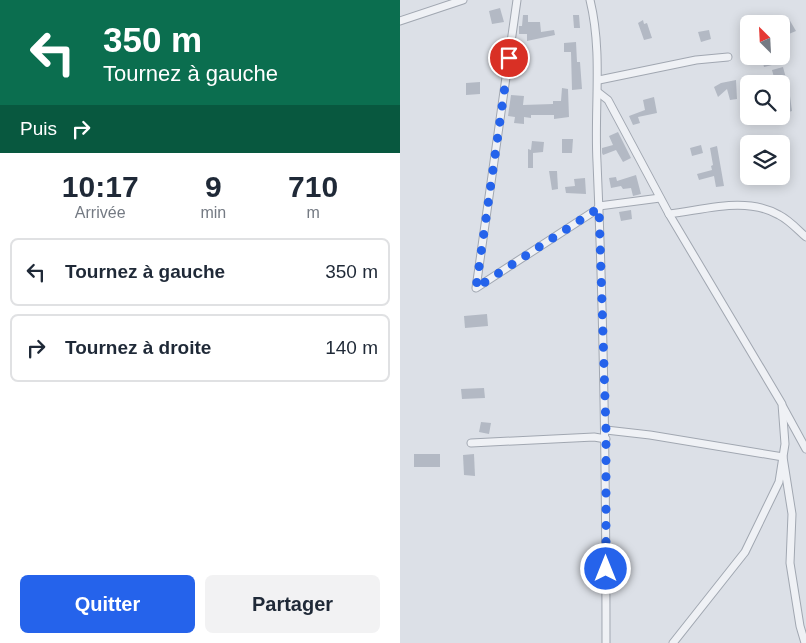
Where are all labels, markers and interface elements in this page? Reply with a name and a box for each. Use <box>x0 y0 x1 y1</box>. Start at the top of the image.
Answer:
north arrow <box>740 15 790 65</box>
map controls <box>740 15 790 185</box>
icon: left <box>20 20 85 85</box>
text: 350 m <box>103 20 202 59</box>
pin <box>488 37 530 79</box>
icon: arrive <box>495 44 523 72</box>
text: Tournez à gauche <box>103 61 278 86</box>
button: search <box>740 75 790 125</box>
icon: right <box>67 115 95 143</box>
text: Puis <box>20 118 57 139</box>
button: layers <box>740 135 790 185</box>
text: 10:17 <box>62 170 139 203</box>
text: 9 <box>205 170 222 203</box>
text: 710 <box>288 170 338 203</box>
text: Arrivée <box>75 204 126 221</box>
text: min <box>200 204 226 221</box>
text: m <box>306 204 320 221</box>
icon: left <box>22 258 50 286</box>
text: Tournez à gauche <box>65 261 225 282</box>
text: 350 m <box>325 261 378 282</box>
icon: right <box>22 334 50 362</box>
text: Tournez à droite <box>65 337 211 358</box>
text: 140 m <box>325 337 378 358</box>
position arrow <box>579 542 631 594</box>
button: Quitter <box>20 575 195 633</box>
button: Partager <box>205 575 380 633</box>

